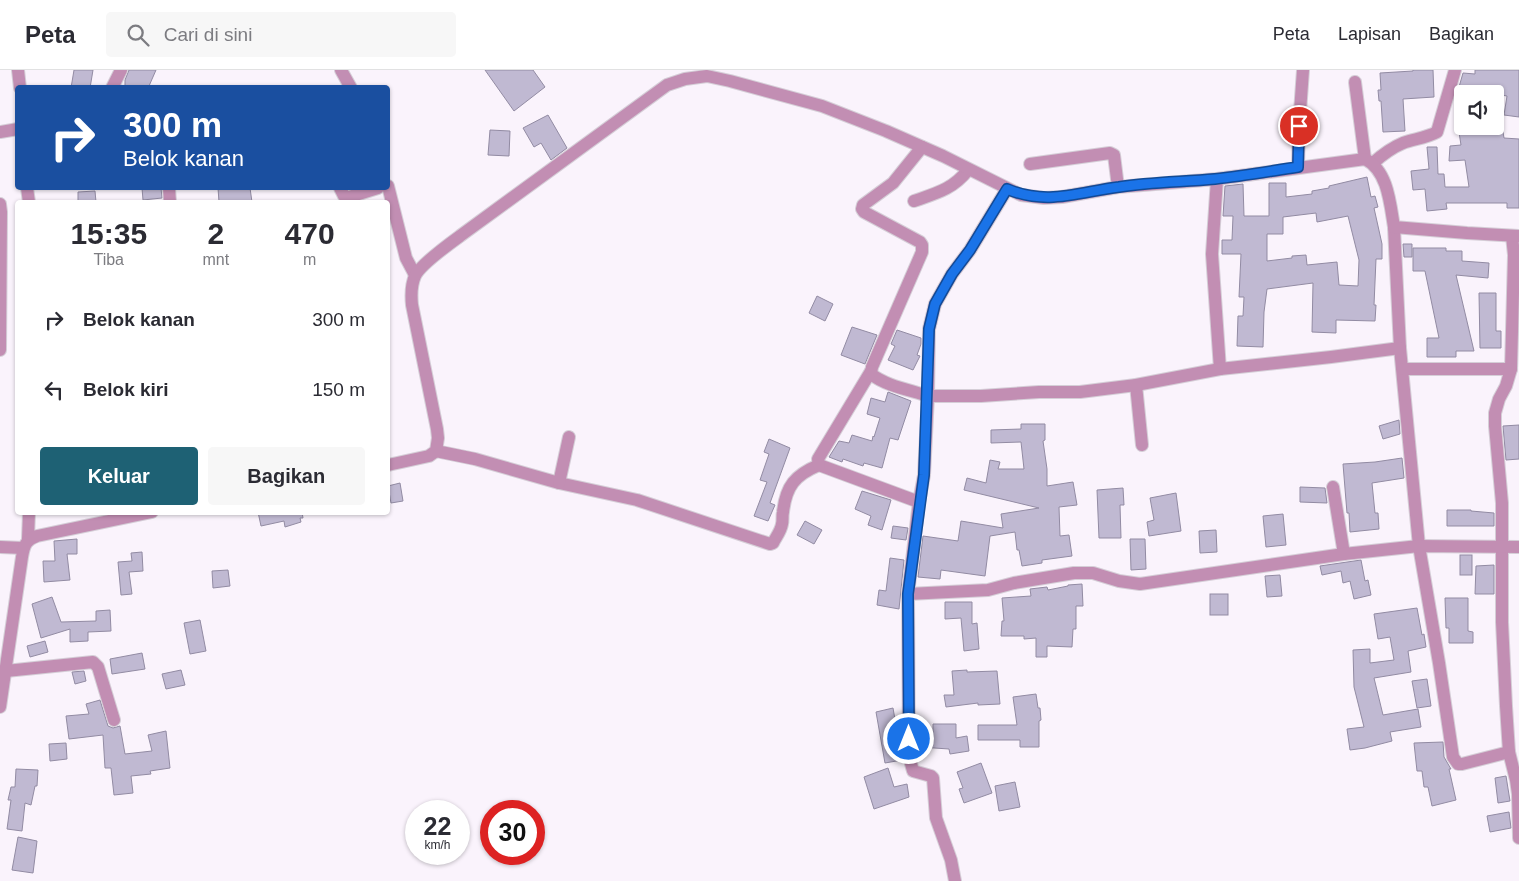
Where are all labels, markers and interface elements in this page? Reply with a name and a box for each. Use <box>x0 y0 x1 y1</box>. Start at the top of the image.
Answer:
search box <box>106 12 456 57</box>
text: Peta <box>25 21 76 48</box>
icon: search <box>124 21 152 49</box>
text: Cari di sini <box>164 24 252 45</box>
text: Peta <box>1273 24 1310 44</box>
text: Lapisan <box>1338 24 1401 44</box>
text: Bagikan <box>1429 24 1494 44</box>
map controls <box>1454 85 1504 135</box>
button: sound <box>1454 85 1504 135</box>
icon: right <box>40 105 105 170</box>
text: 300 m <box>123 105 222 144</box>
pin <box>1278 105 1320 147</box>
icon: arrive <box>1285 112 1313 140</box>
text: Belok kanan <box>123 146 244 171</box>
text: 15:35 <box>70 217 147 250</box>
text: 2 <box>207 217 224 250</box>
text: 470 <box>285 217 335 250</box>
text: Tiba <box>93 251 124 268</box>
text: mnt <box>202 251 229 268</box>
text: m <box>303 251 316 268</box>
icon: right <box>40 306 68 334</box>
text: Belok kanan <box>83 309 195 330</box>
text: 300 m <box>312 309 365 330</box>
icon: left <box>40 376 68 404</box>
text: Belok kiri <box>83 379 169 400</box>
text: 150 m <box>312 379 365 400</box>
button: Keluar <box>40 447 198 505</box>
button: Bagikan <box>208 447 365 505</box>
position arrow <box>882 712 934 764</box>
speed limit sign: 30 <box>480 800 545 865</box>
text: 22 <box>424 812 451 840</box>
text: km/h <box>424 838 451 852</box>

